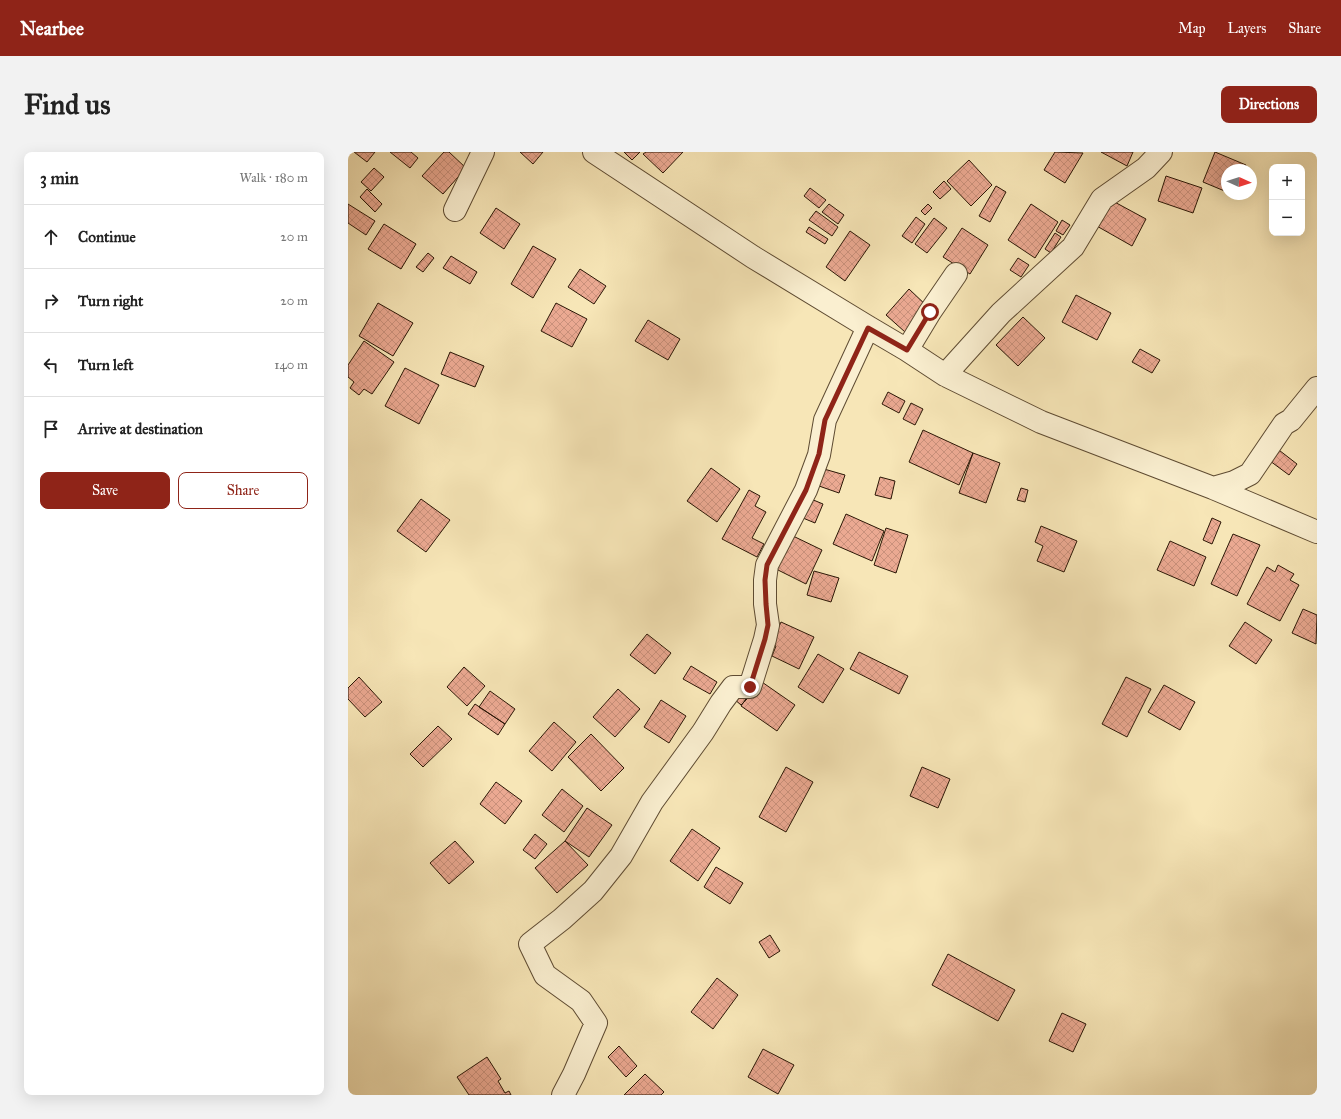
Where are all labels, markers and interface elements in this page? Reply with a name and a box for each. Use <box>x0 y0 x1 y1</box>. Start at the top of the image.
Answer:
text: Nearbee <box>20 17 84 40</box>
text: Map <box>1178 20 1206 37</box>
text: Layers <box>1228 20 1266 37</box>
text: Share <box>1288 20 1321 37</box>
button: Directions <box>1221 86 1317 123</box>
text: Find us <box>24 87 110 122</box>
north arrow <box>1221 164 1257 200</box>
map controls <box>1269 164 1305 236</box>
button: + <box>1269 164 1305 200</box>
text: 3 min <box>40 168 79 189</box>
text: Walk · 180 m <box>239 170 308 186</box>
button: − <box>1269 200 1305 236</box>
icon: ahead <box>40 226 62 248</box>
text: Continue <box>78 228 136 246</box>
text: 20 m <box>280 229 308 245</box>
icon: right <box>40 290 62 312</box>
text: Turn right <box>78 292 143 310</box>
text: 20 m <box>280 293 308 309</box>
route start <box>921 303 939 321</box>
icon: left <box>40 354 62 376</box>
text: Turn left <box>78 356 134 374</box>
text: 140 m <box>274 357 308 373</box>
icon: arrive <box>40 418 62 440</box>
text: Arrive at destination <box>78 420 203 438</box>
button: Save <box>40 472 170 509</box>
button: Share <box>178 472 308 509</box>
route end <box>741 678 759 696</box>

